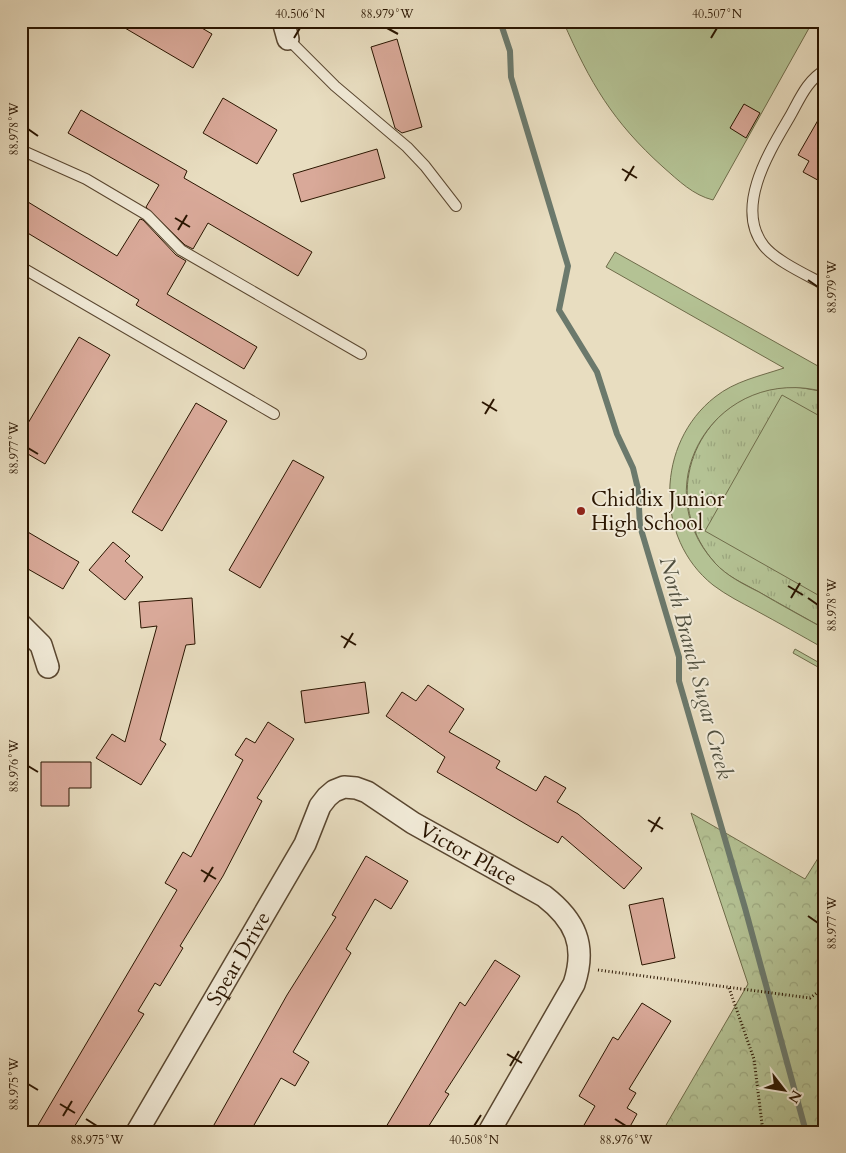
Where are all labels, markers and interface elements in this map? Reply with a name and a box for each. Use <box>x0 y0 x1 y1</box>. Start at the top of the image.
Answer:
text: 40.506°N <box>275 6 326 22</box>
text: 88.979°W <box>360 6 414 22</box>
text: 40.507°N <box>692 6 743 22</box>
text: 88.978°W <box>6 102 22 156</box>
text: 88.979°W <box>824 260 840 314</box>
text: 88.977°W <box>6 421 22 475</box>
place label: Chiddix Junior High School <box>591 485 725 538</box>
marker: Chiddix Junior High School <box>575 505 587 517</box>
water label: North Branch Sugar Creek <box>652 553 740 783</box>
text: 88.978°W <box>824 578 840 632</box>
text: 88.976°W <box>6 739 22 793</box>
street label: Victor Place <box>414 815 522 893</box>
text: 88.977°W <box>824 896 840 950</box>
street label: Spear Drive <box>199 906 277 1011</box>
text: 88.975°W <box>6 1057 22 1111</box>
north arrow <box>758 1066 808 1116</box>
text: N <box>783 1086 806 1107</box>
text: 88.975°W <box>70 1132 124 1148</box>
text: 40.508°N <box>449 1132 500 1148</box>
text: 88.976°W <box>599 1132 653 1148</box>

